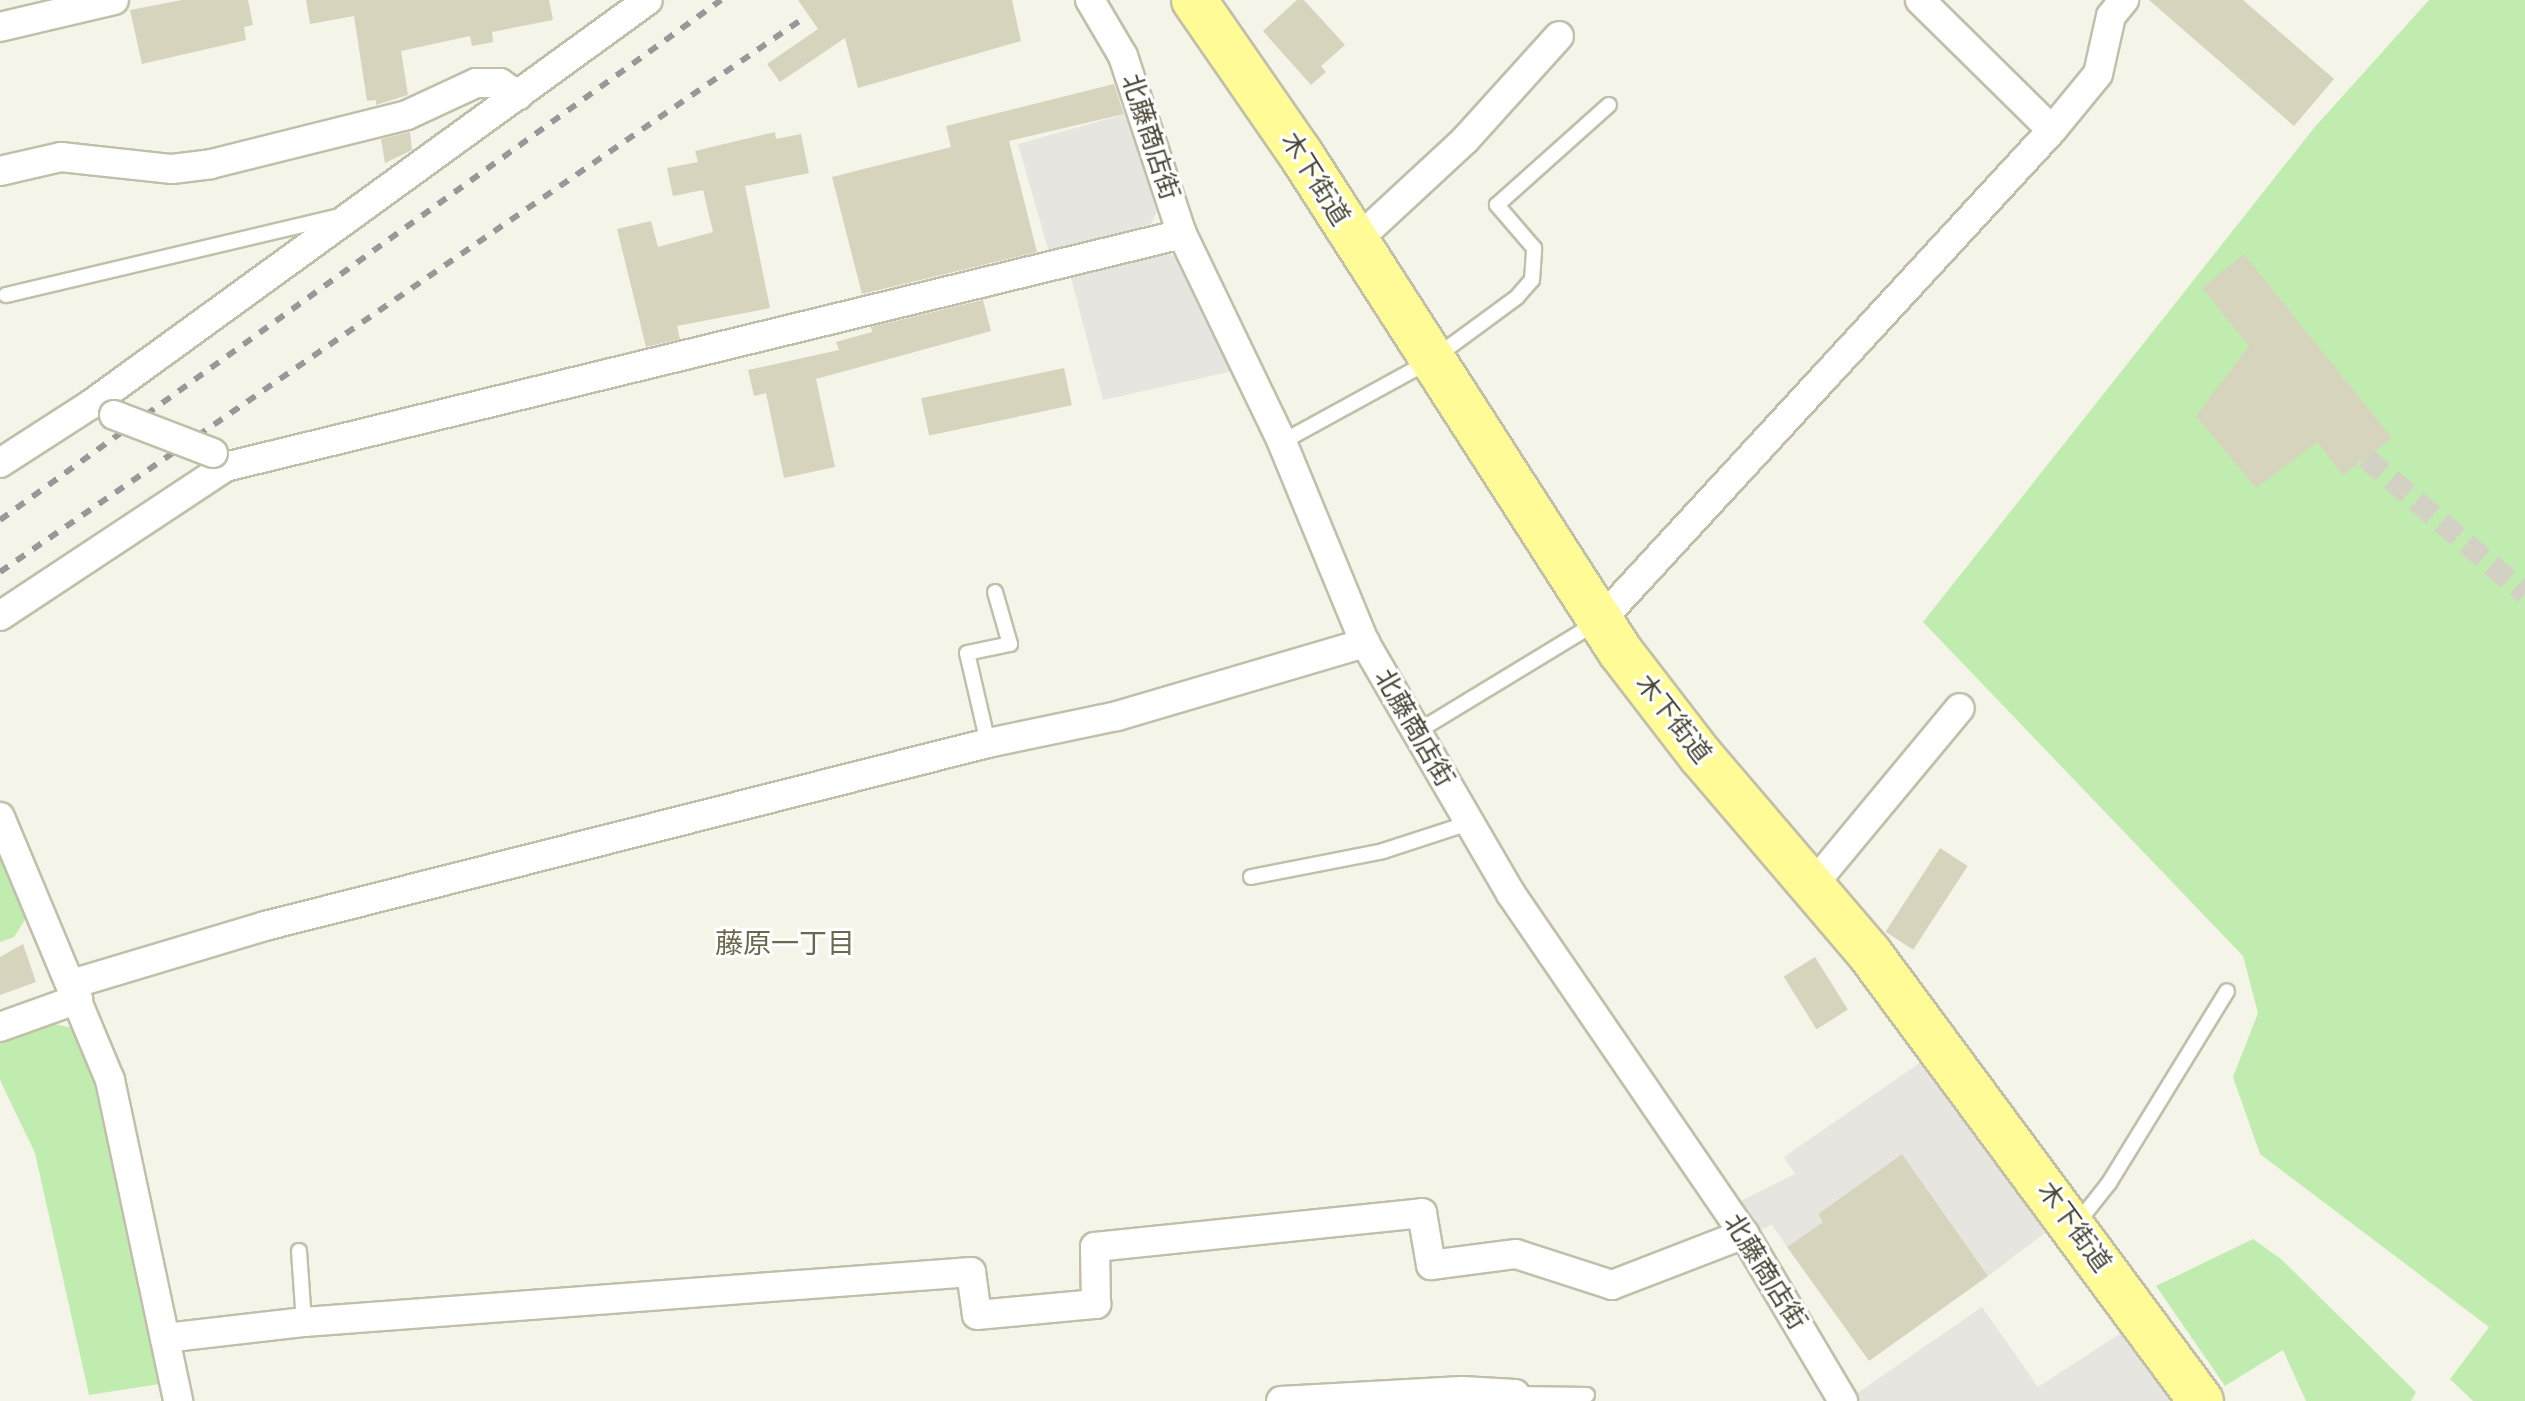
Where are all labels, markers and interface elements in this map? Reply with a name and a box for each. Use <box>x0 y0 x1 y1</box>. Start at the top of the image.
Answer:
street label: 北藤商店街 <box>1115 70 1185 204</box>
street label: 木下街道 <box>1274 127 1356 231</box>
street label: 北藤商店街 <box>1368 664 1460 792</box>
street label: 木下街道 <box>1629 668 1717 770</box>
district label: 藤原一丁目 <box>715 927 855 961</box>
street label: 木下街道 <box>2031 1176 2117 1278</box>
street label: 北藤商店街 <box>1717 1209 1813 1335</box>

